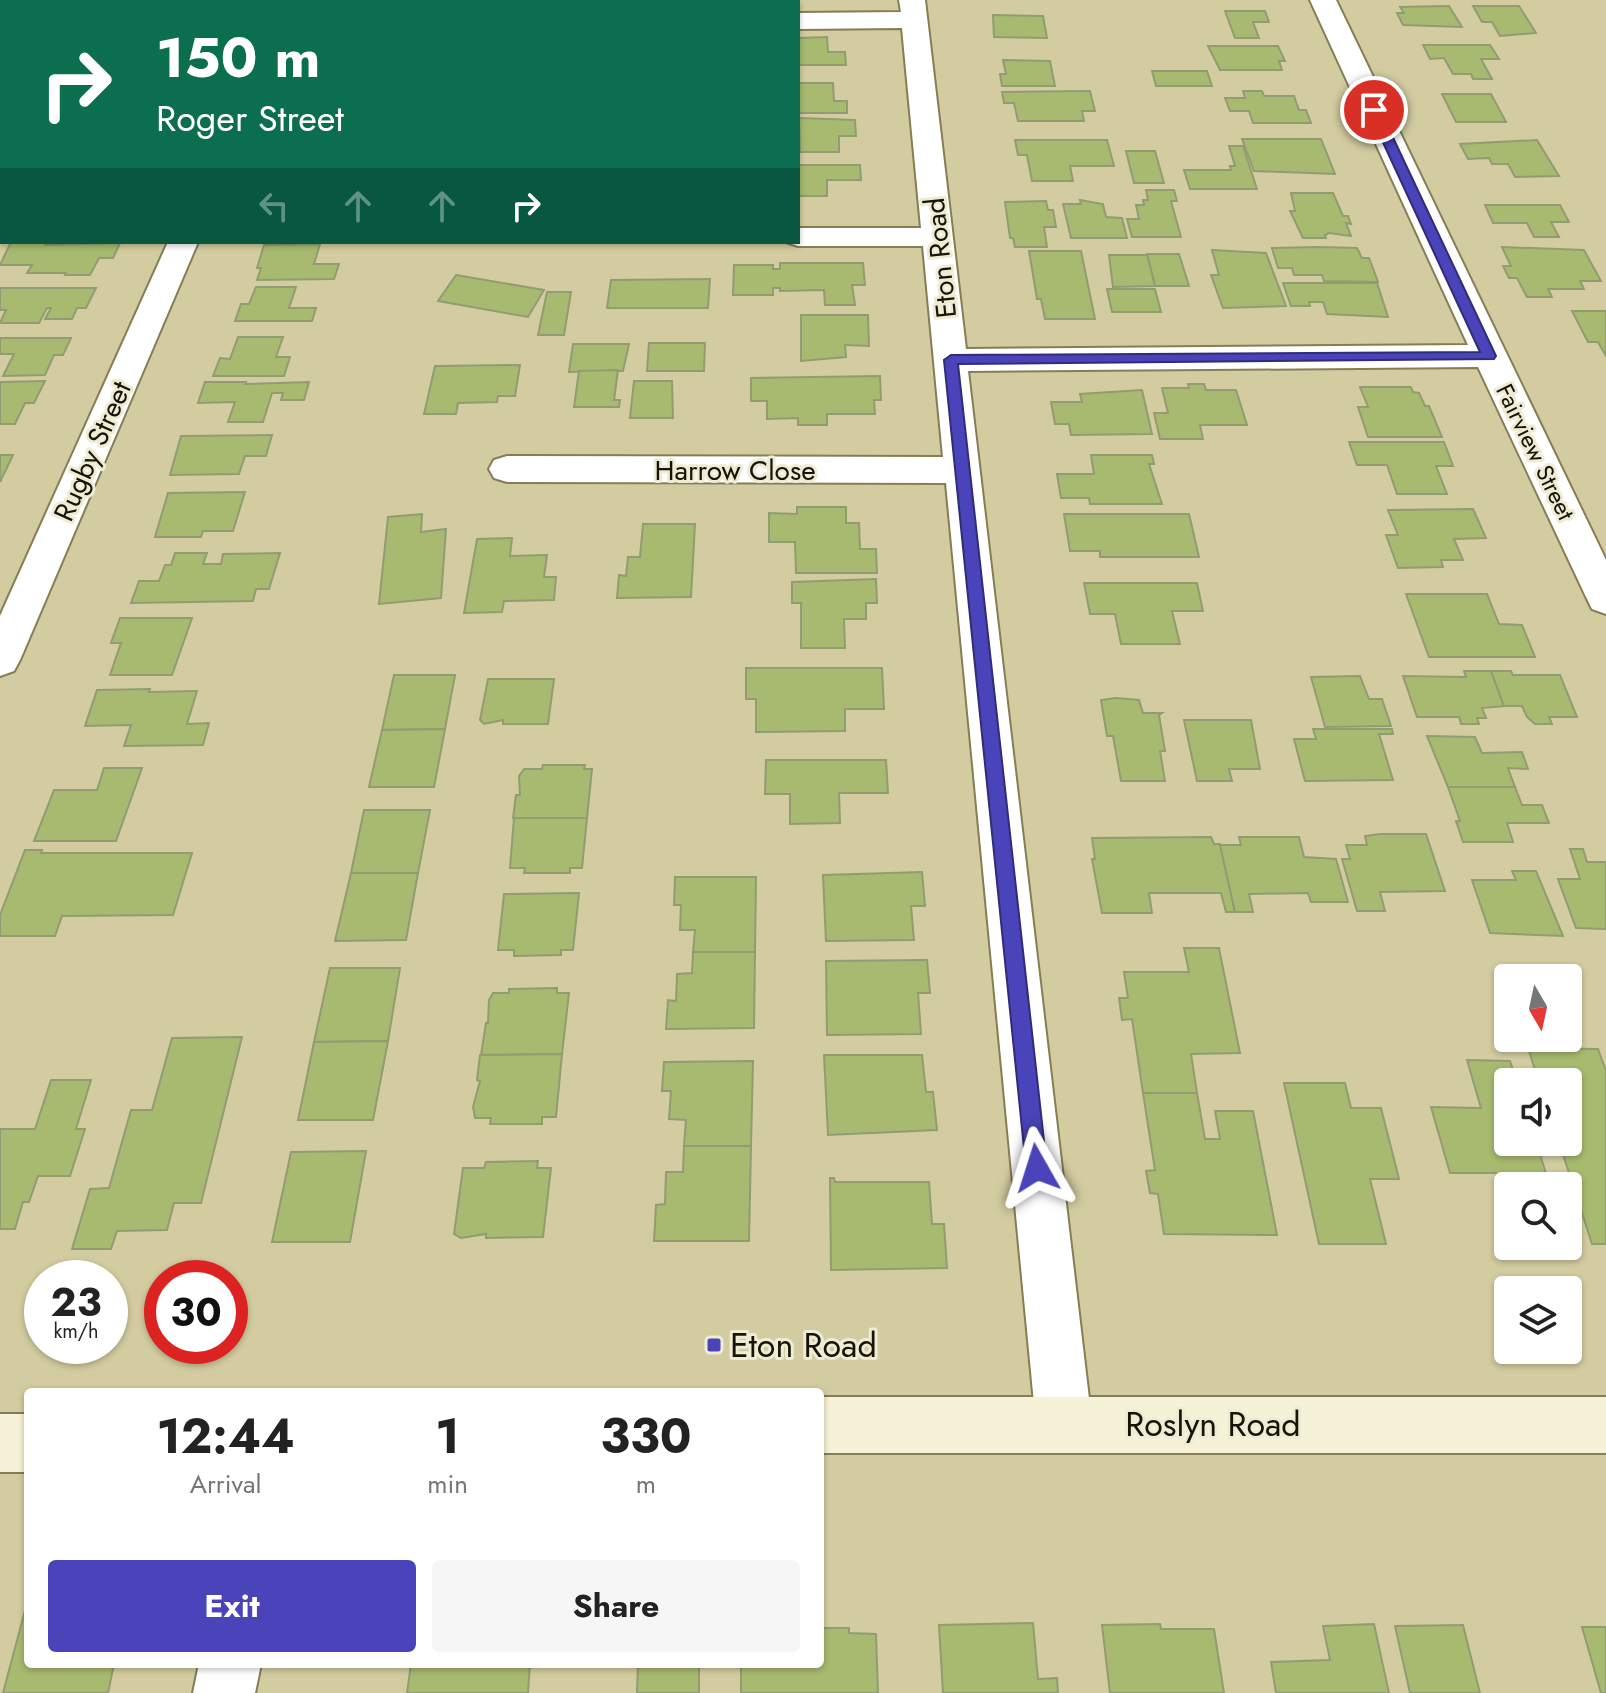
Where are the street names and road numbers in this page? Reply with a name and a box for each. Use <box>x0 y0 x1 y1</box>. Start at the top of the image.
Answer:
street label: Eton Road <box>914 196 967 320</box>
street label: Rugby Street <box>43 374 142 528</box>
street label: Fairview Street <box>1487 378 1584 526</box>
street label: Harrow Close <box>654 450 816 491</box>
street label: Roslyn Road <box>1125 1400 1301 1449</box>

